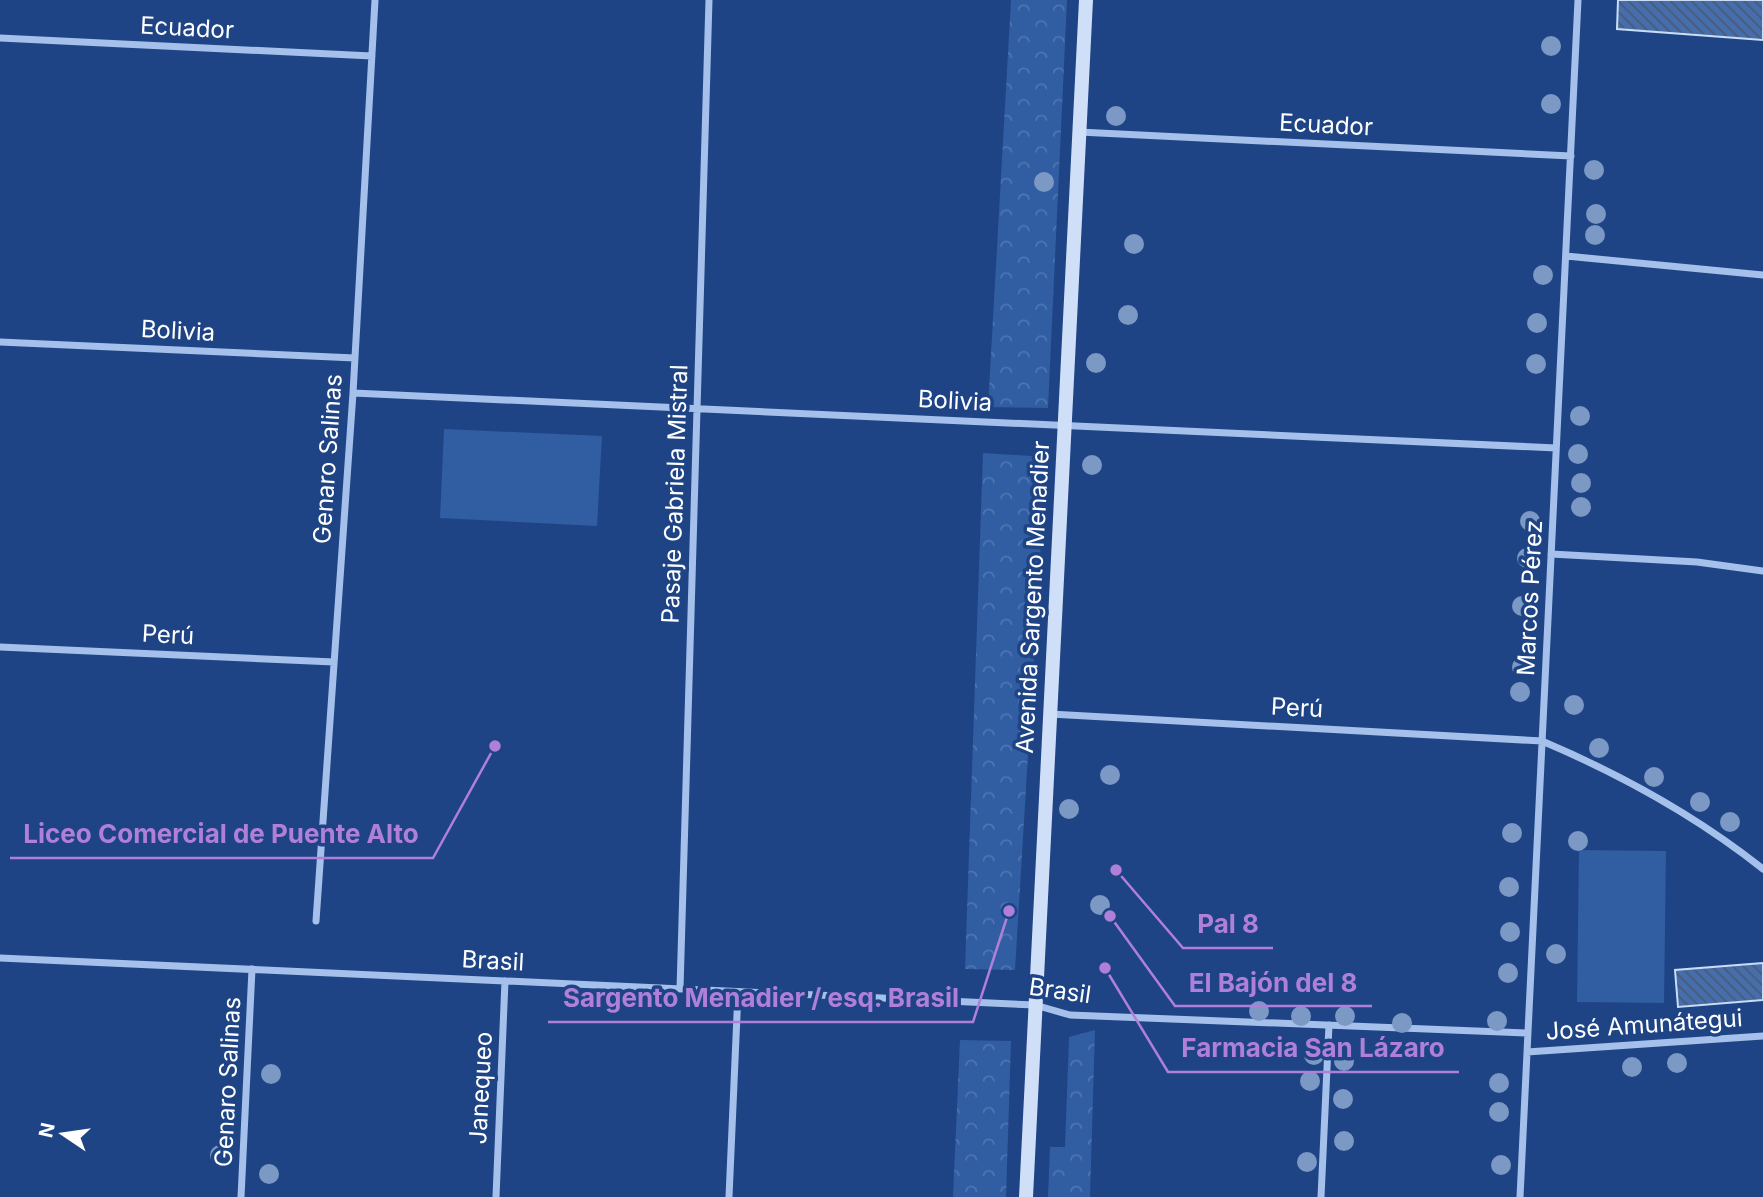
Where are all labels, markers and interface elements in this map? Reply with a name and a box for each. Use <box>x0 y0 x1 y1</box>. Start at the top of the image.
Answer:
street label: Ecuador <box>139 11 235 44</box>
street label: Ecuador <box>1278 108 1374 141</box>
street label: Bolivia <box>140 314 216 347</box>
street label: Pasaje Gabriela Mistral <box>655 364 694 624</box>
street label: Genaro Salinas <box>307 373 348 545</box>
street label: Bolivia <box>917 384 993 417</box>
street label: Avenida Sargento Menadier <box>1010 440 1055 754</box>
street label: Marcos Pérez <box>1511 519 1548 677</box>
street label: Perú <box>141 619 195 650</box>
street label: Perú <box>1270 692 1324 723</box>
callout: Liceo Comercial de Puente Alto <box>10 811 433 858</box>
text: Liceo Comercial de Puente Alto <box>23 818 419 849</box>
callout: Pal 8 <box>1183 901 1273 948</box>
text: Pal 8 <box>1197 908 1259 939</box>
street label: Brasil <box>461 944 525 977</box>
callout: El Bajón del 8 <box>1175 959 1372 1006</box>
text: El Bajón del 8 <box>1189 967 1357 998</box>
street label: Brasil <box>1027 972 1093 1009</box>
callout: Sargento Menadier / esq. Brasil <box>548 975 973 1022</box>
text: Sargento Menadier / esq. Brasil <box>563 982 959 1013</box>
street label: Genaro Salinas <box>209 996 246 1168</box>
street label: José Amunátegui <box>1545 1003 1743 1046</box>
callout: Farmacia San Lázaro <box>1168 1025 1459 1072</box>
street label: Janequeo <box>463 1031 498 1145</box>
text: Farmacia San Lázaro <box>1181 1032 1445 1063</box>
north arrow <box>28 1099 98 1169</box>
text: N <box>34 1121 60 1140</box>

